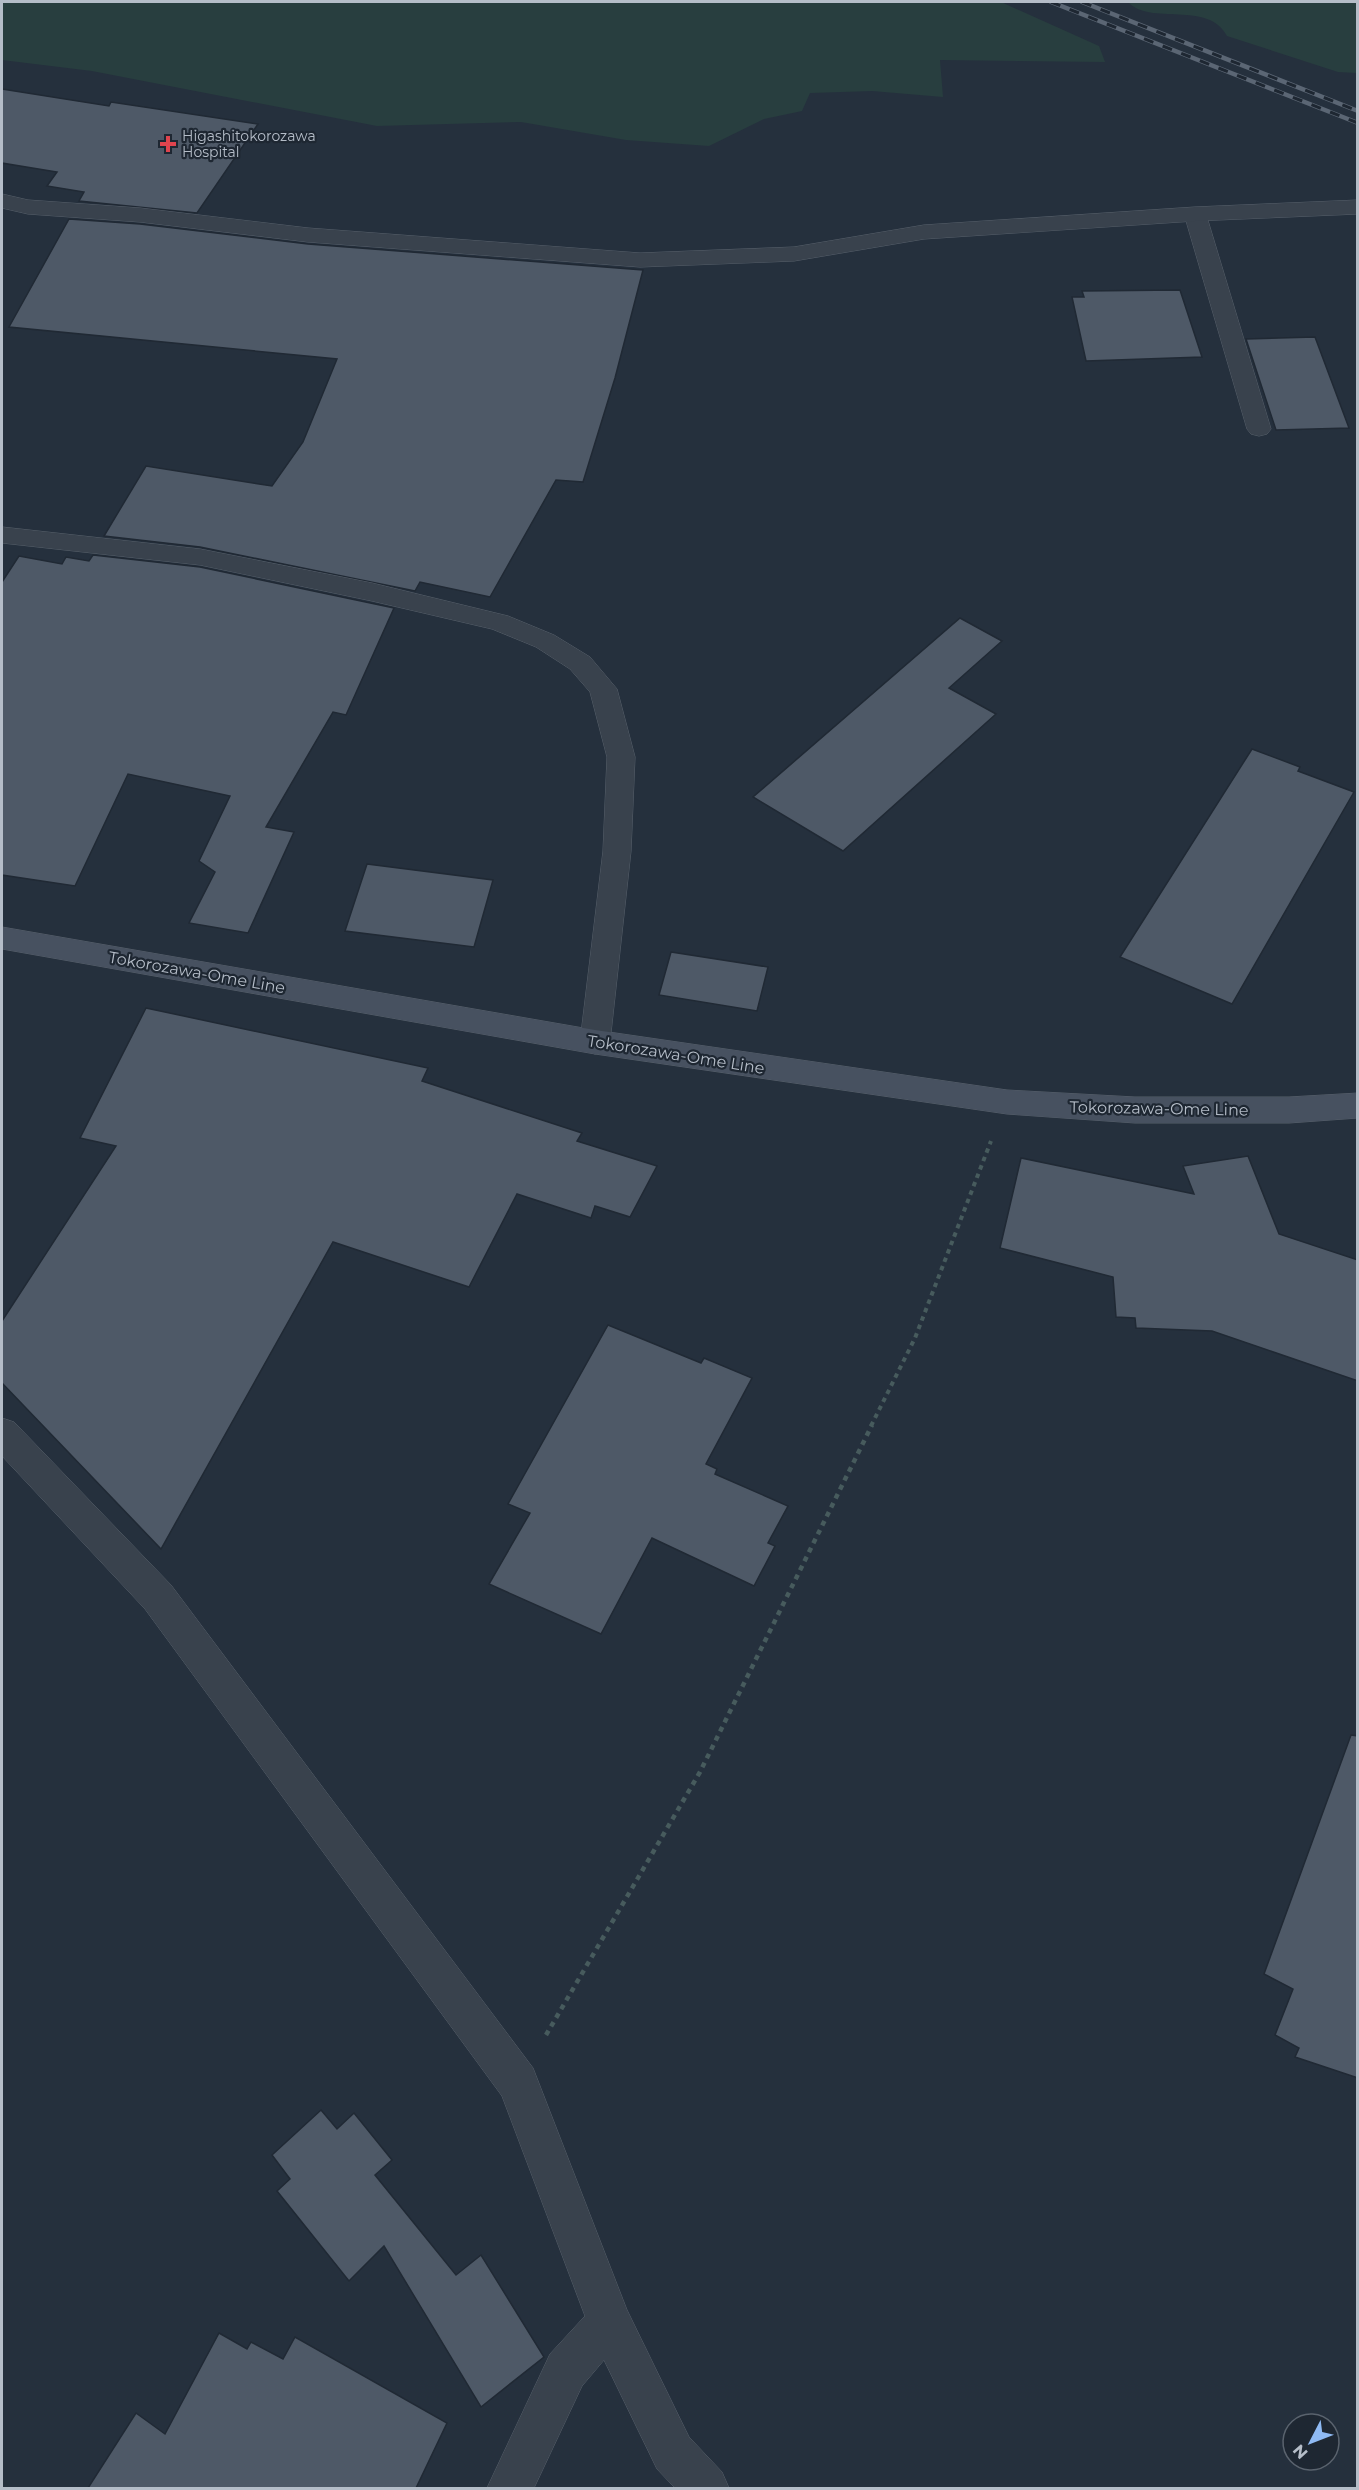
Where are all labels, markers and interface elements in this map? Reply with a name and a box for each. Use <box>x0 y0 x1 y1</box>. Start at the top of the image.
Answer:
place label: Higashitokorozawa Hospital <box>182 127 316 161</box>
marker: Higashitokorozawa Hospital <box>159 135 177 153</box>
street label: Tokorozawa-Ome Line <box>107 948 287 997</box>
street label: Tokorozawa-Ome Line <box>586 1031 766 1078</box>
street label: Tokorozawa-Ome Line <box>1069 1097 1249 1120</box>
north arrow <box>1281 2412 1341 2472</box>
text: N <box>1289 2441 1312 2463</box>

